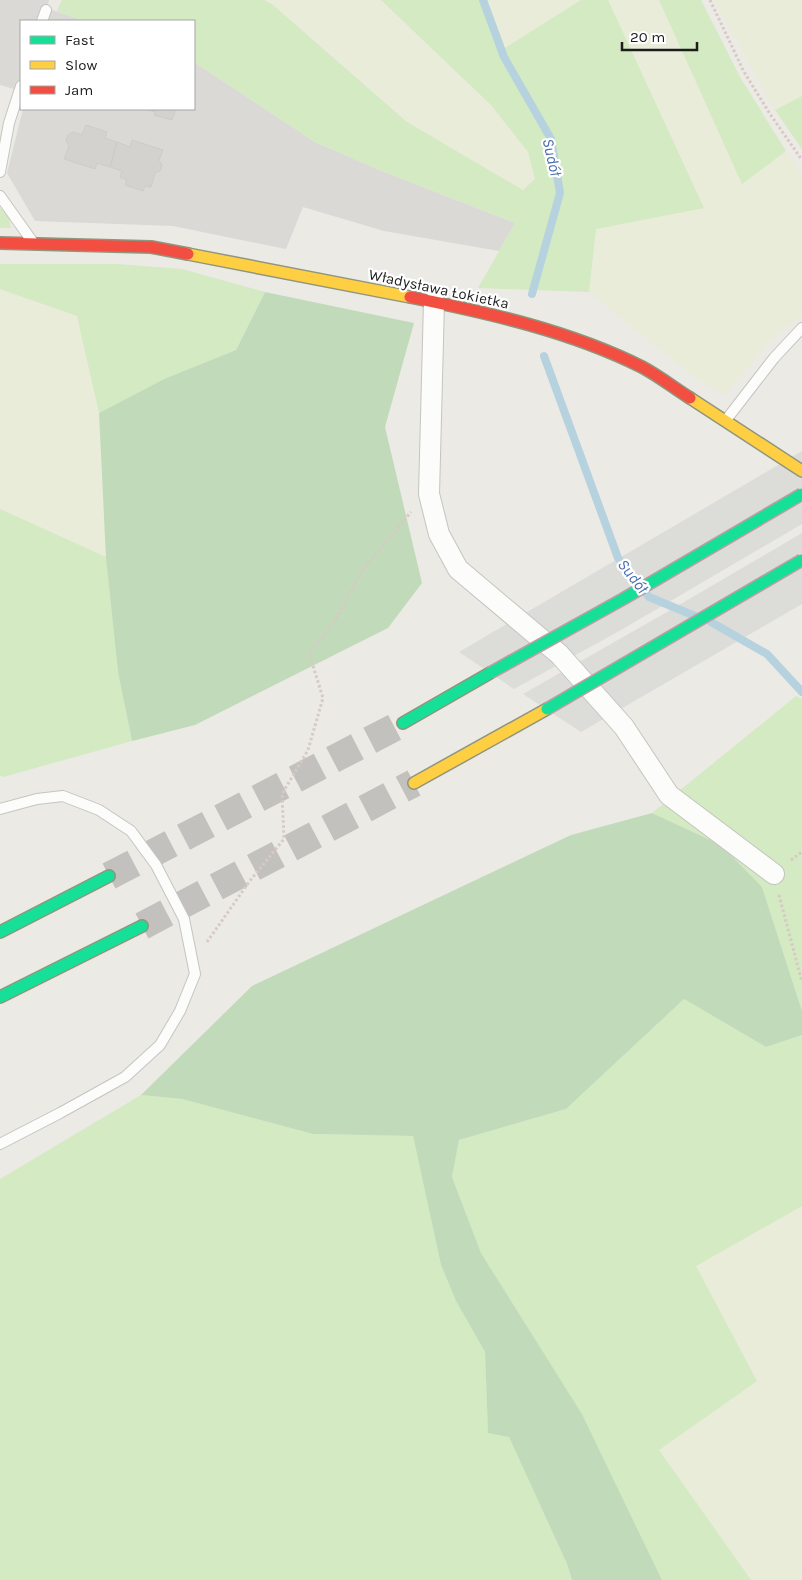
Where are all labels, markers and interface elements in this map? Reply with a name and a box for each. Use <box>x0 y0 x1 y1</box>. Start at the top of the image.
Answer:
legend <box>20 20 195 110</box>
scale bar <box>622 20 697 52</box>
text: 20 m <box>630 28 665 46</box>
text: Fast <box>65 31 95 49</box>
text: Slow <box>65 56 97 74</box>
text: Jam <box>65 81 93 99</box>
water label: Sudół <box>538 136 566 179</box>
street label: Władysława Łokietka <box>367 265 511 313</box>
water label: Sudół <box>614 555 653 598</box>

